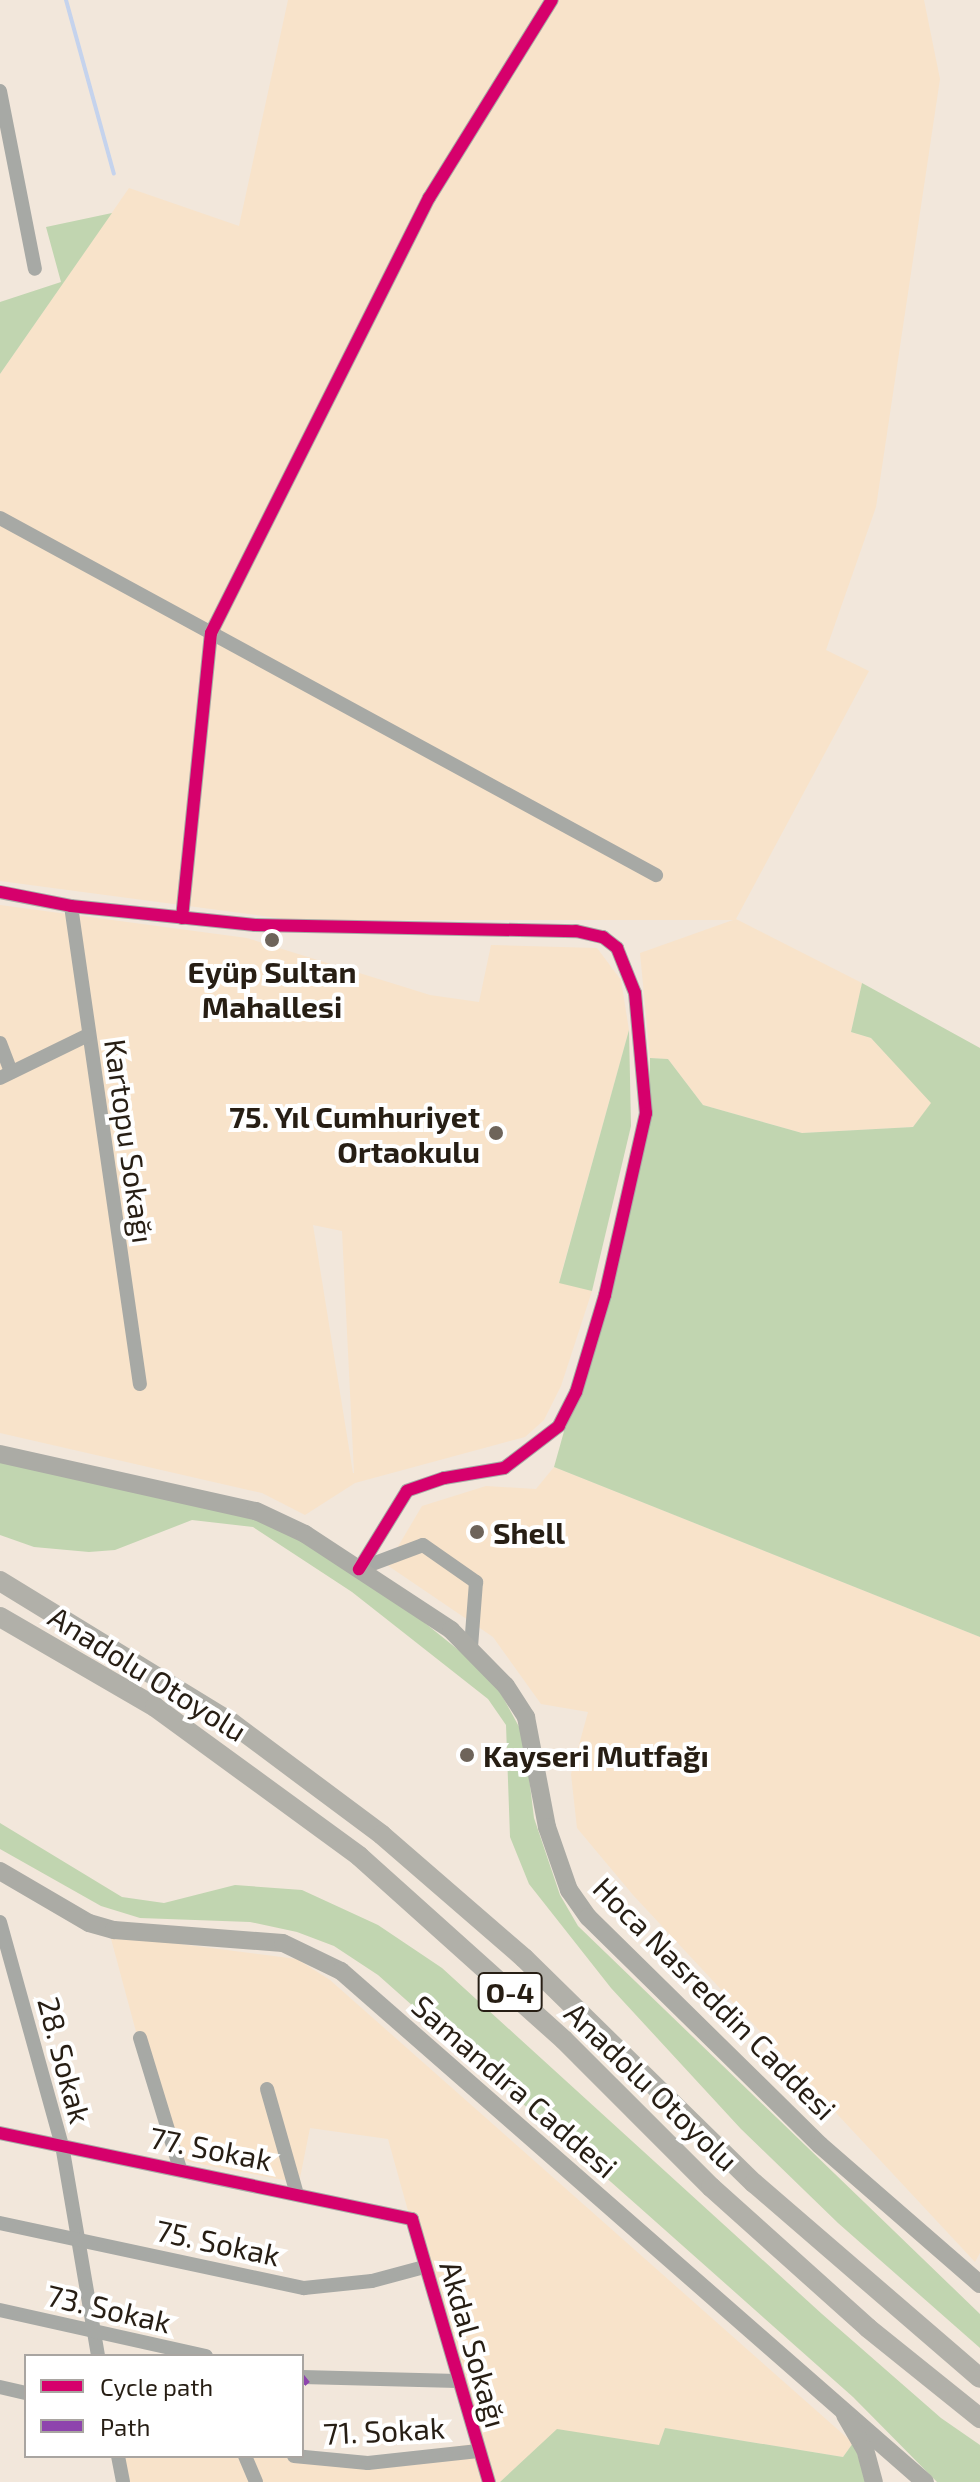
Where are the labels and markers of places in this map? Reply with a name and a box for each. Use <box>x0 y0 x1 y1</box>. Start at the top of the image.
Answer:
marker: Eyüp Sultan Mahallesi <box>263 931 281 949</box>
place label: Eyüp Sultan Mahallesi <box>188 953 356 1024</box>
place label: 75. Yıl Cumhuriyet Ortaokulu <box>228 1098 480 1168</box>
marker: 75. Yıl Cumhuriyet Ortaokulu <box>487 1124 505 1142</box>
place label: Shell <box>493 1514 565 1550</box>
marker: Shell <box>468 1523 486 1541</box>
place label: Kayseri Mutfağı <box>483 1737 709 1773</box>
marker: Kayseri Mutfağı <box>458 1746 476 1764</box>

